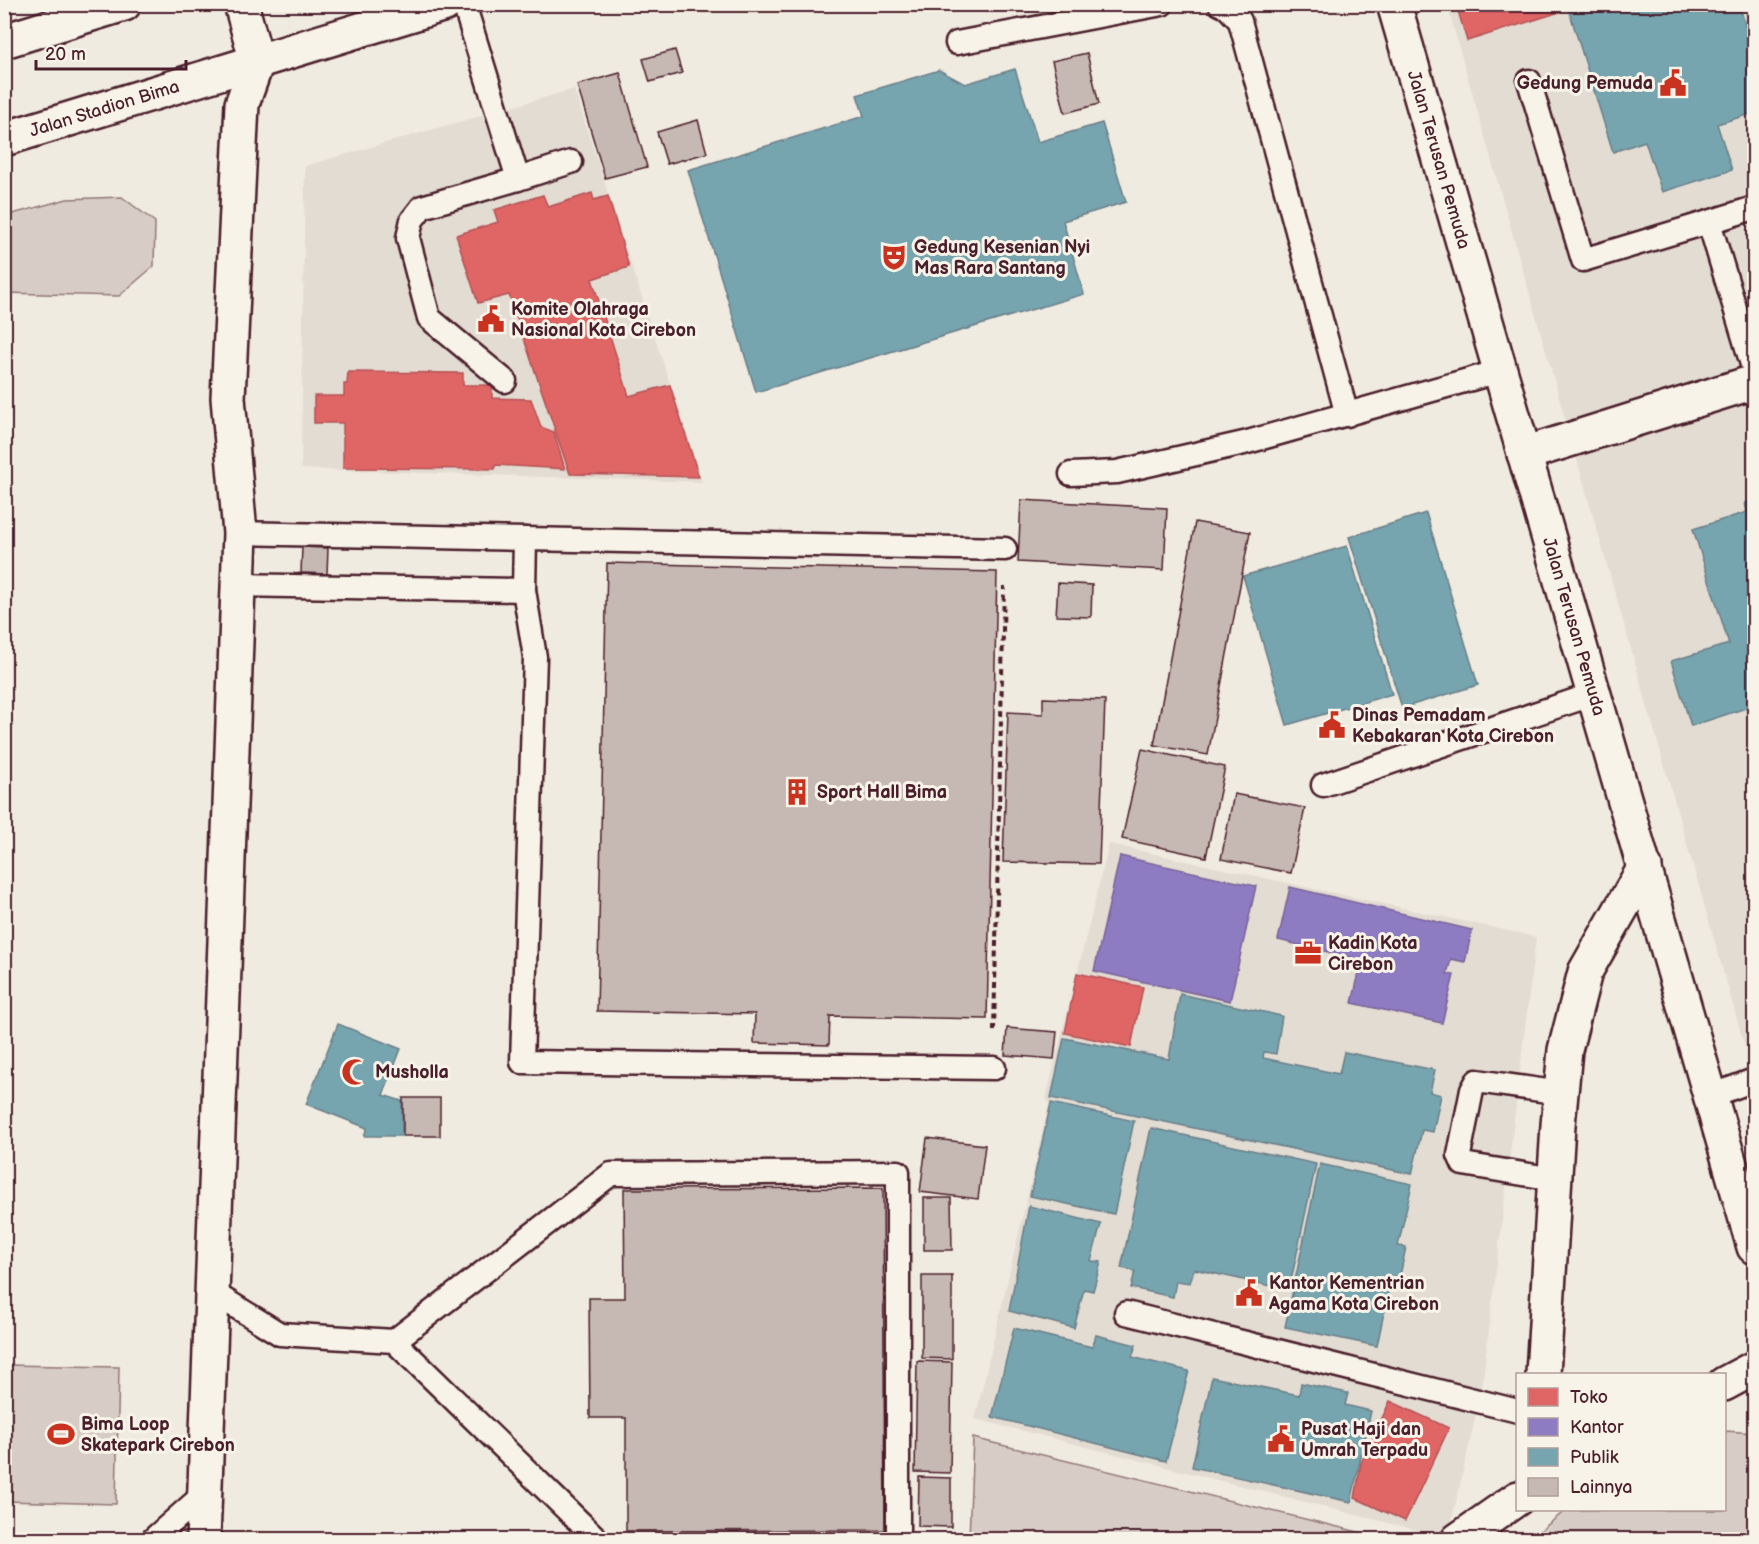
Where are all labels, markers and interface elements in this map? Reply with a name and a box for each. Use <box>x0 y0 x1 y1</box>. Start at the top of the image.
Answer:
scale bar <box>36 33 186 71</box>
text: 20 m <box>45 44 86 65</box>
street label: Jalan Terusan Pemuda <box>1403 68 1475 251</box>
public building icon: Gedung Pemuda <box>1658 68 1688 98</box>
place label: Gedung Pemuda <box>1517 73 1653 94</box>
street label: Jalan Stadion Bima <box>27 75 182 141</box>
place label: Gedung Kesenian Nyi Mas Rara Santang <box>914 237 1090 279</box>
theatre icon: Gedung Kesenian Nyi Mas Rara Santang <box>879 242 909 272</box>
place label: Komite Olahraga Nasional Kota Cirebon <box>511 299 696 341</box>
public building icon: Komite Olahraga Nasional Kota Cirebon <box>476 304 506 334</box>
street label: Jalan Terusan Pemuda <box>1538 535 1610 718</box>
place label: Dinas Pemadam Kebakaran Kota Cirebon <box>1352 705 1554 747</box>
public building icon: Dinas Pemadam Kebakaran Kota Cirebon <box>1317 710 1347 740</box>
building icon: Sport Hall Bima <box>782 777 812 807</box>
place label: Sport Hall Bima <box>817 782 947 803</box>
place label: Kadin Kota Cirebon <box>1328 933 1417 975</box>
office icon: Kadin Kota Cirebon <box>1293 938 1323 968</box>
mosque icon: Musholla <box>340 1057 370 1087</box>
place label: Musholla <box>375 1062 449 1083</box>
place label: Kantor Kementrian Agama Kota Cirebon <box>1268 1273 1439 1315</box>
public building icon: Kantor Kementrian Agama Kota Cirebon <box>1234 1278 1264 1308</box>
legend <box>1516 1373 1726 1511</box>
text: Toko <box>1570 1387 1608 1408</box>
place label: Bima Loop Skatepark Cirebon <box>81 1414 235 1456</box>
text: Kantor <box>1570 1417 1624 1438</box>
sports icon: Bima Loop Skatepark Cirebon <box>46 1419 76 1449</box>
place label: Pusat Haji dan Umrah Terpadu <box>1301 1419 1428 1461</box>
public building icon: Pusat Haji dan Umrah Terpadu <box>1266 1424 1296 1454</box>
text: Publik <box>1570 1447 1619 1468</box>
text: Lainnya <box>1570 1477 1632 1498</box>

